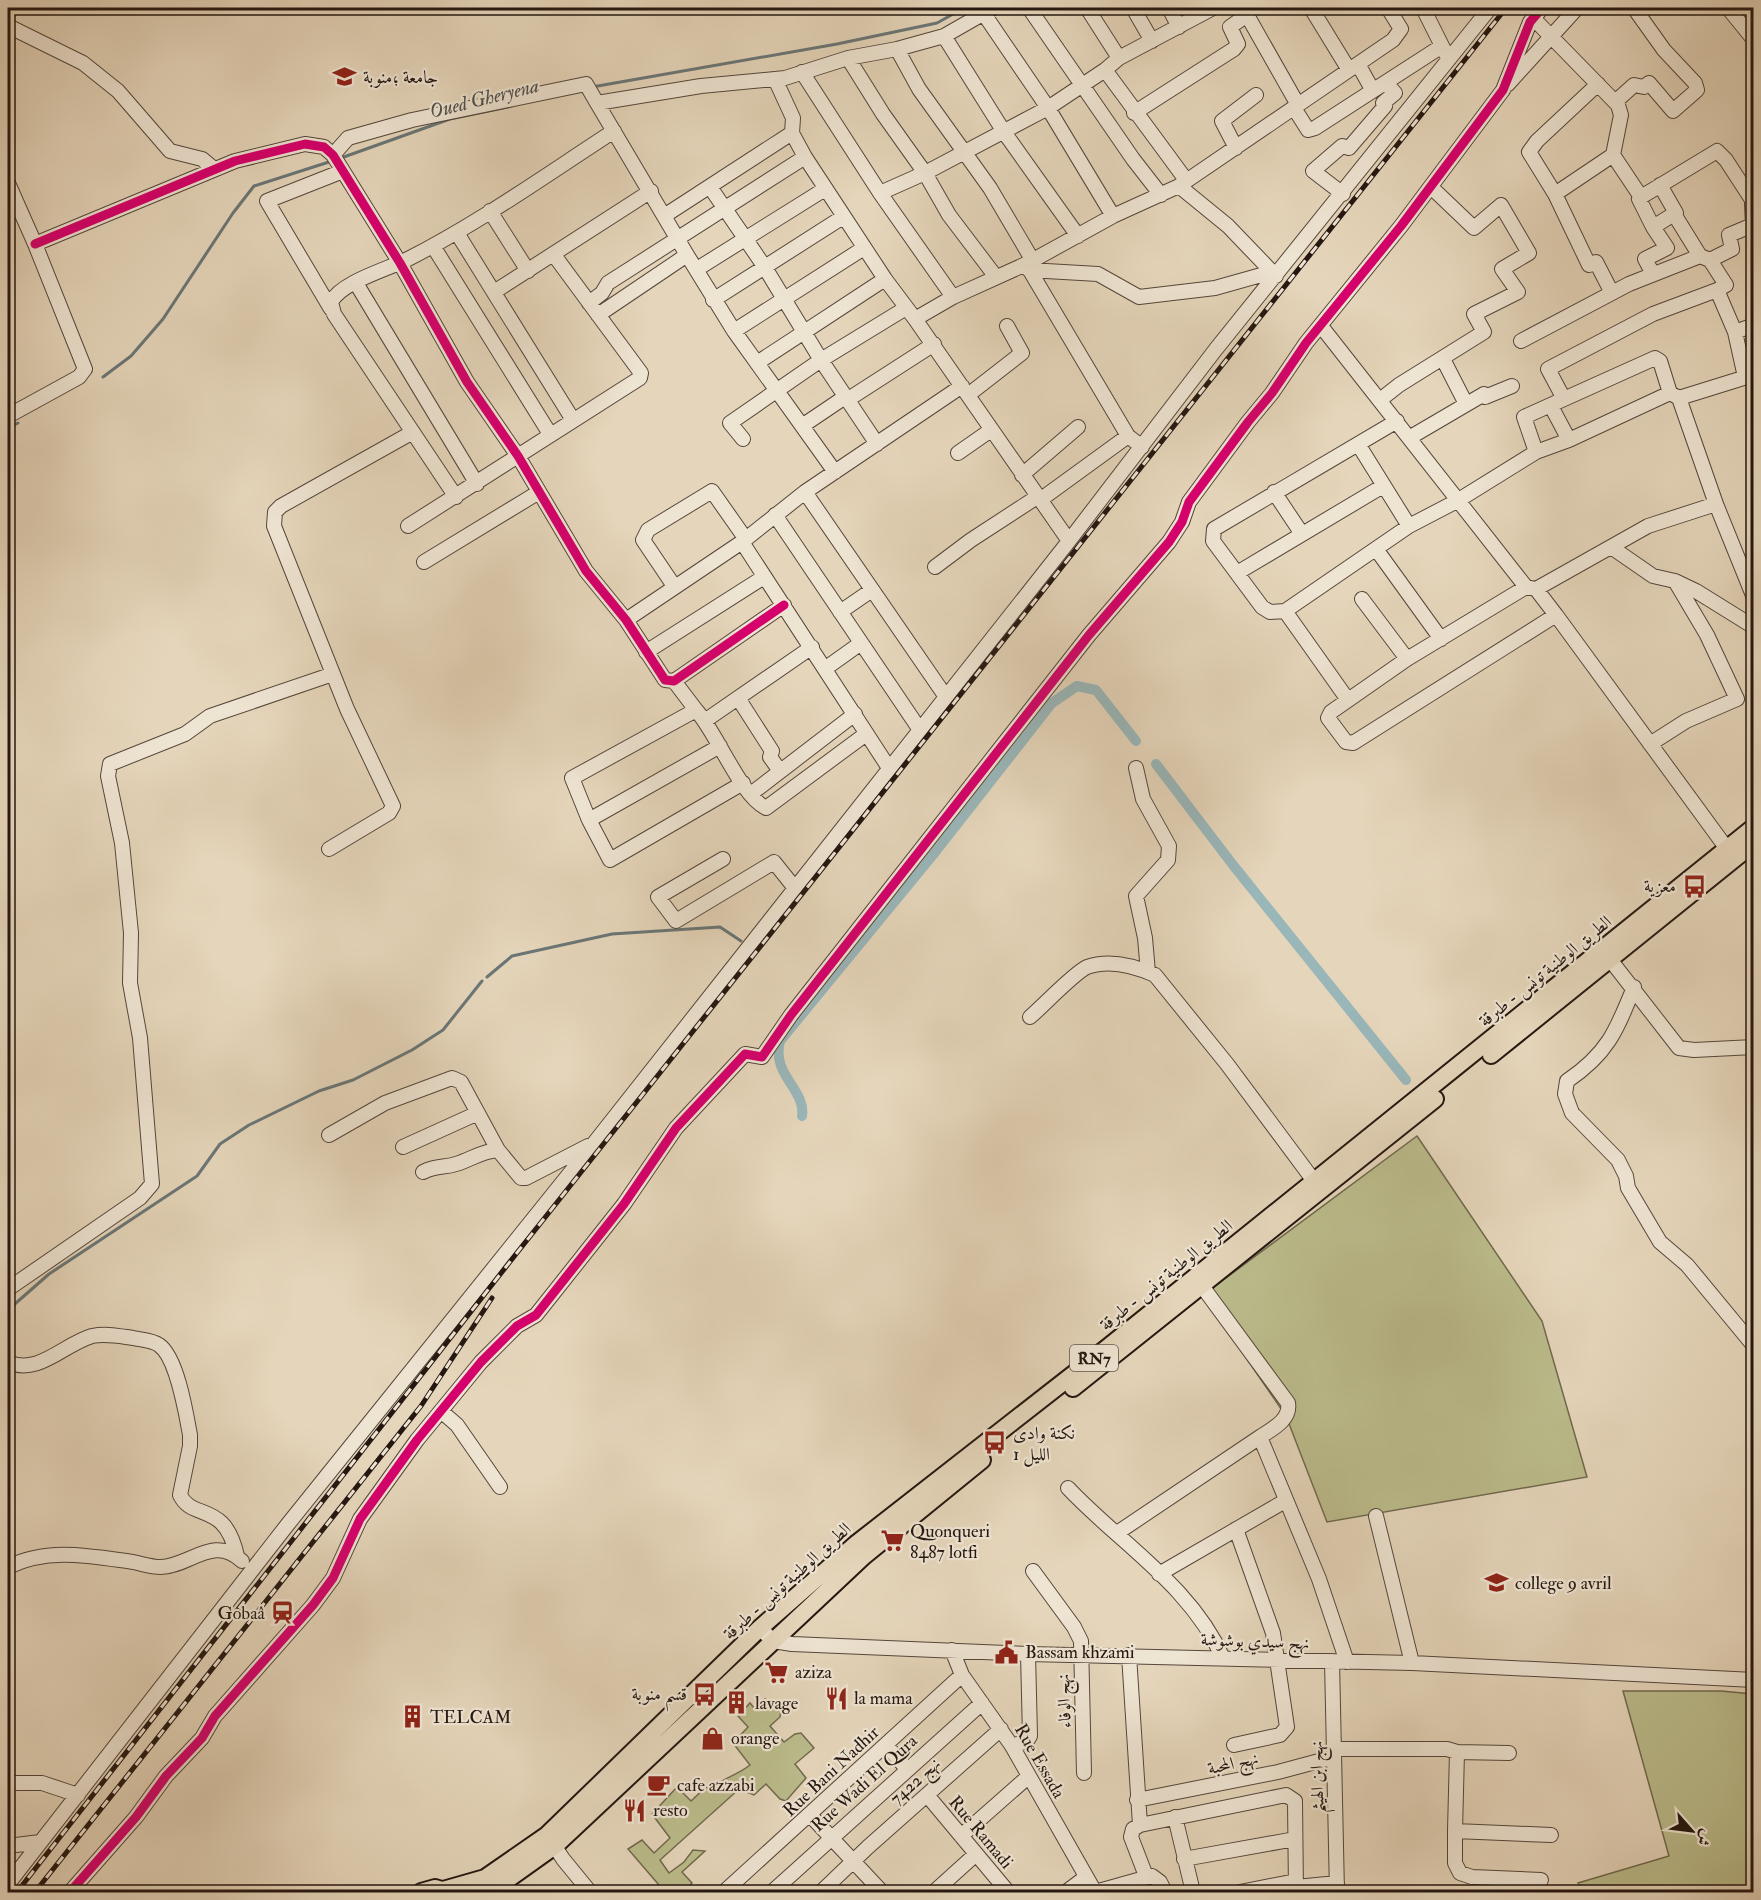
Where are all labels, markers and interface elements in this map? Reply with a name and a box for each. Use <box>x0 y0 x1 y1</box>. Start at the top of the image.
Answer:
school or university icon: جامعة ؛منوبة <box>332 64 358 90</box>
place label: جامعة ؛منوبة <box>363 66 438 89</box>
water label: Oued Gheryena <box>427 73 542 124</box>
bus stop icon: معزية <box>1681 873 1707 899</box>
place label: معزية <box>1644 875 1676 898</box>
street label: الطريق الوطنية تونس - طبرقة <box>1474 911 1617 1032</box>
street label: الطريق الوطنية تونس - طبرقة <box>1095 1215 1238 1336</box>
road number: RN7 <box>1070 1345 1118 1371</box>
place label: نكنة وادى الليل 1 <box>1013 1422 1075 1467</box>
bus stop icon: نكنة وادى الليل 1 <box>982 1430 1008 1456</box>
street label: الطريق الوطنية تونس - طبرقة <box>718 1518 856 1645</box>
place label: Quonqueri 8487 lotfi <box>910 1520 990 1564</box>
supermarket icon: Quonqueri 8487 lotfi <box>879 1528 905 1554</box>
school or university icon: college 9 avril <box>1484 1570 1510 1596</box>
place label: college 9 avril <box>1515 1572 1612 1595</box>
station icon: Gobaâ <box>270 1600 296 1626</box>
place label: Gobaâ <box>218 1602 266 1625</box>
street label: نهج سيدي بوشوشة <box>1200 1628 1310 1659</box>
public building icon: Bassam khzami <box>994 1639 1020 1665</box>
place label: Bassam khzami <box>1025 1641 1135 1664</box>
supermarket icon: aziza <box>764 1659 790 1685</box>
place label: aziza <box>795 1661 833 1684</box>
street label: نهج الوفاء <box>1052 1673 1081 1729</box>
bus stop icon: قسم منوبة <box>692 1681 718 1707</box>
place label: قسم منوبة <box>632 1683 687 1712</box>
restaurant icon: la mama <box>823 1685 849 1711</box>
place label: la mama <box>854 1687 913 1710</box>
building icon: lavage <box>724 1690 750 1716</box>
place label: lavage <box>755 1692 799 1715</box>
building icon: TELCAM <box>399 1704 425 1730</box>
place label: TELCAM <box>430 1706 511 1729</box>
street label: Rue Essada <box>1009 1720 1070 1803</box>
street label: Rue Bani Nadhir <box>778 1721 884 1822</box>
shop icon: orange <box>700 1725 726 1751</box>
place label: orange <box>731 1727 780 1750</box>
street label: Rue Wadi El Qura <box>807 1729 923 1837</box>
street label: نهج ابن الهيثم <box>1305 1740 1336 1814</box>
street label: نهج المحبة <box>1206 1747 1261 1784</box>
street label: نهج 7422 <box>885 1753 948 1813</box>
cafe icon: cafe azzabi <box>646 1772 672 1798</box>
place label: cafe azzabi <box>677 1774 755 1797</box>
street label: Rue Ramadi <box>943 1791 1018 1874</box>
restaurant icon: resto <box>622 1797 648 1823</box>
place label: resto <box>653 1799 688 1822</box>
north arrow <box>1662 1801 1722 1861</box>
text: ش <box>1692 1826 1717 1849</box>

